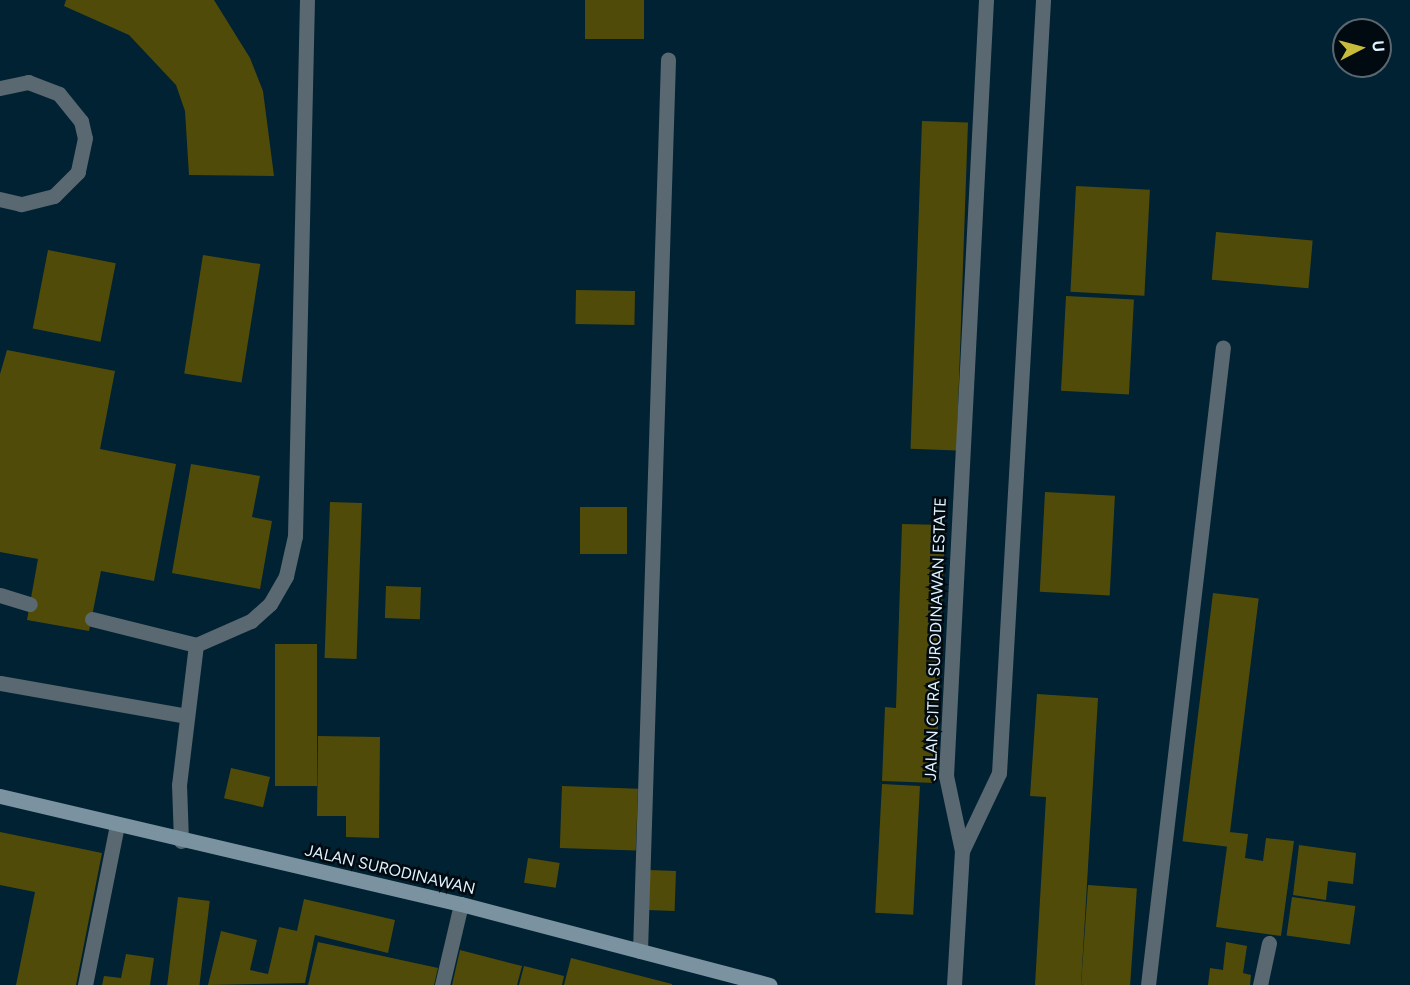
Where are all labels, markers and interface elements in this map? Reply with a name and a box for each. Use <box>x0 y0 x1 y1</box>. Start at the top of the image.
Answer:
north arrow <box>1332 18 1392 78</box>
text: U <box>1368 40 1388 53</box>
street label: JALAN CITRA SURODINAWAN ESTATE <box>921 497 951 781</box>
street label: JALAN SURODINAWAN <box>303 841 477 899</box>

